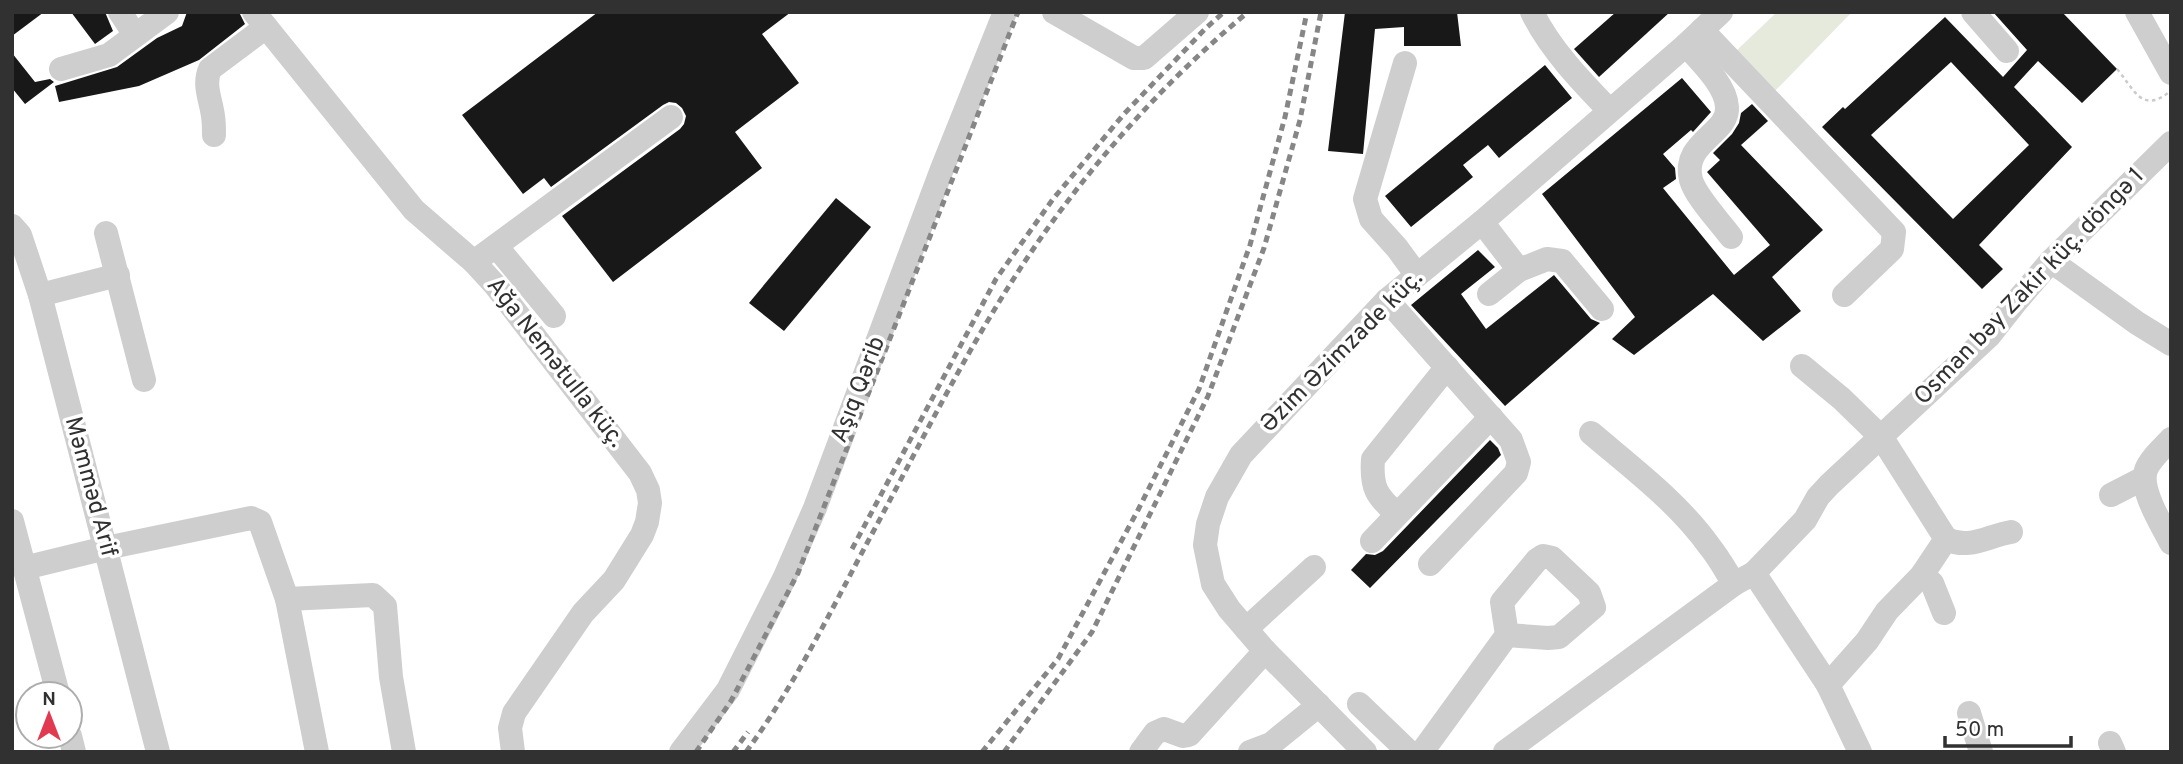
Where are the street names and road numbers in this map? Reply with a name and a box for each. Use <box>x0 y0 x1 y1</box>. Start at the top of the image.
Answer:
street label: Osman bəy Zakir küç. döngə 1 <box>1908 162 2152 412</box>
street label: Əzim Əzimzade küç. <box>1254 264 1430 440</box>
street label: Ağa Nemətulla küç. <box>479 272 631 454</box>
street label: Aşıq Qərib <box>825 332 893 448</box>
street label: Məmməd Arif <box>57 414 123 560</box>

